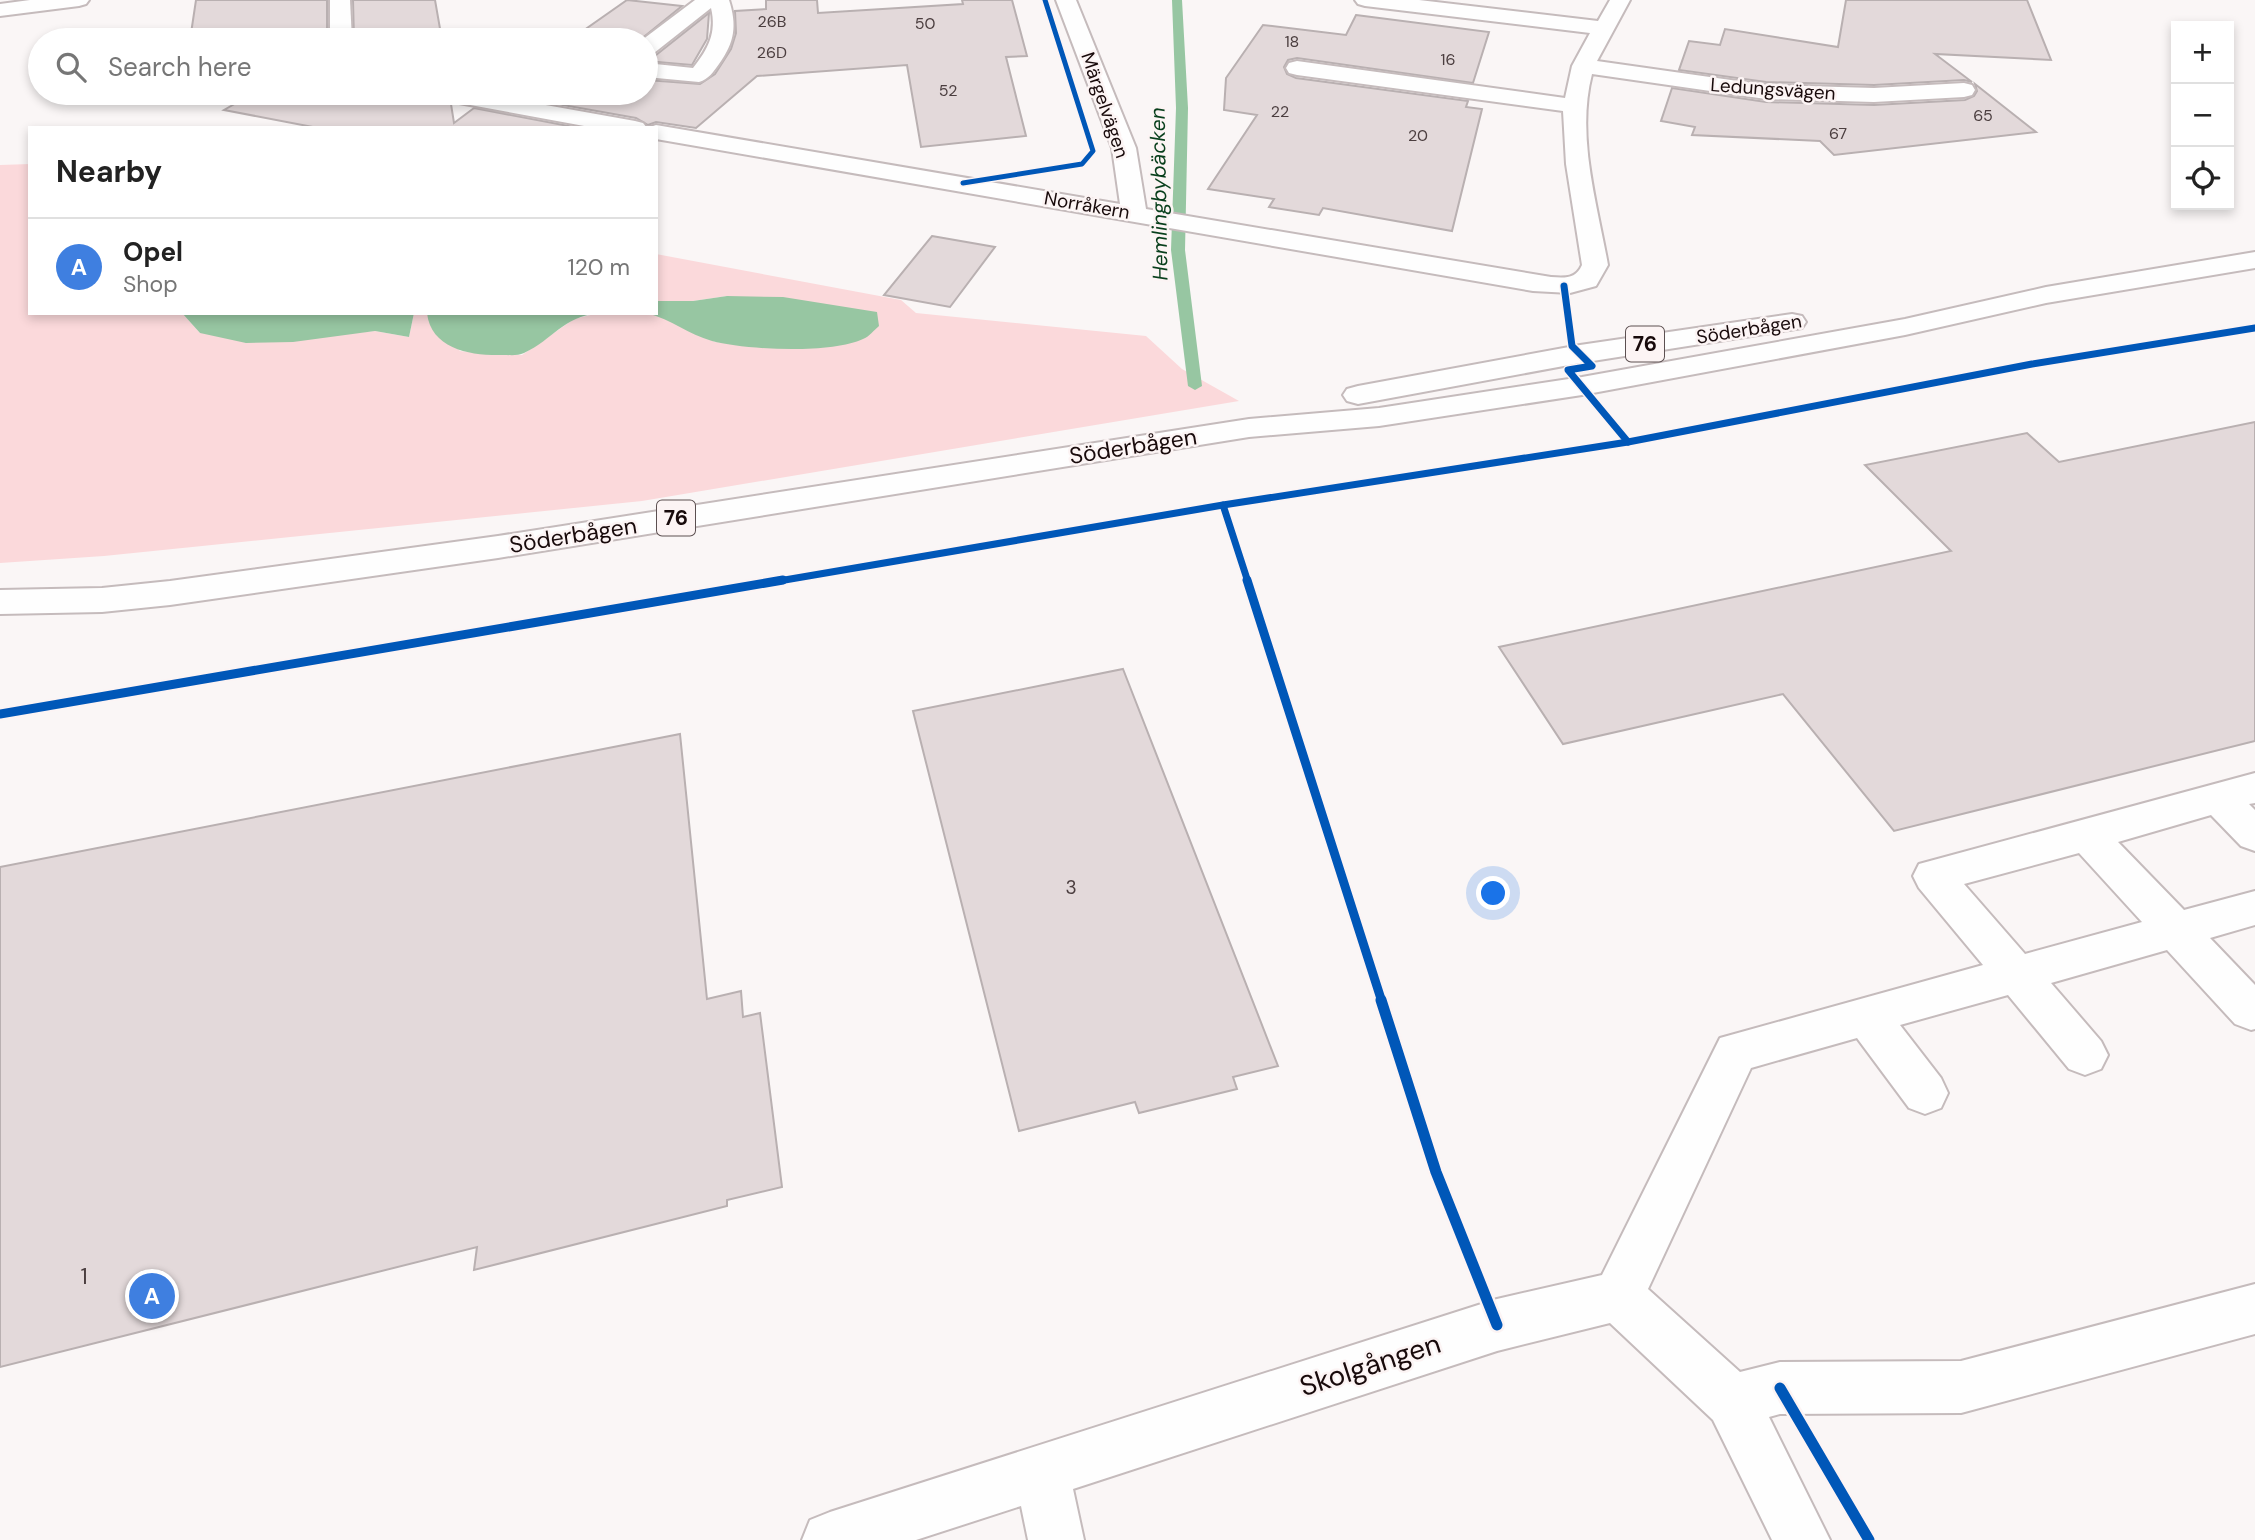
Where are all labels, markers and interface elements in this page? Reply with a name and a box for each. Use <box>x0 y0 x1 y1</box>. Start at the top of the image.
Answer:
house number: 26B <box>758 11 786 32</box>
house number: 50 <box>915 13 935 34</box>
map controls <box>2171 21 2234 210</box>
button: + <box>2171 21 2234 84</box>
search box <box>28 28 658 105</box>
house number: 18 <box>1285 31 1299 52</box>
house number: 26D <box>757 42 787 63</box>
icon: search <box>52 48 90 86</box>
street label: Märgelvägen <box>1075 49 1135 161</box>
house number: 16 <box>1440 49 1456 70</box>
text: Search here <box>108 50 251 84</box>
street label: Ledungsvägen <box>1710 72 1836 106</box>
house number: 52 <box>939 80 957 101</box>
button: − <box>2171 84 2234 147</box>
house number: 22 <box>1271 101 1289 122</box>
house number: 65 <box>1973 105 1993 126</box>
water label: Hemlingbybäcken <box>1143 107 1175 281</box>
house number: 67 <box>1829 123 1847 144</box>
house number: 20 <box>1408 125 1428 146</box>
button: locate <box>2171 147 2234 210</box>
text: Nearby <box>56 152 162 191</box>
street label: Norråkern <box>1042 185 1132 225</box>
text: Opel <box>123 235 183 269</box>
text: A <box>71 252 87 282</box>
text: 120 m <box>567 252 630 282</box>
text: Shop <box>123 269 178 299</box>
street label: Söderbågen <box>1695 308 1803 350</box>
road number: 76 <box>1626 326 1664 362</box>
street label: Söderbågen <box>1067 421 1199 471</box>
road number: 76 <box>657 500 695 536</box>
street label: Söderbågen <box>507 510 639 560</box>
house number: 3 <box>1065 875 1077 900</box>
your location <box>1476 876 1510 910</box>
house number: 1 <box>80 1261 88 1291</box>
pin: A <box>129 1270 175 1322</box>
street label: Skolgången <box>1295 1325 1445 1405</box>

